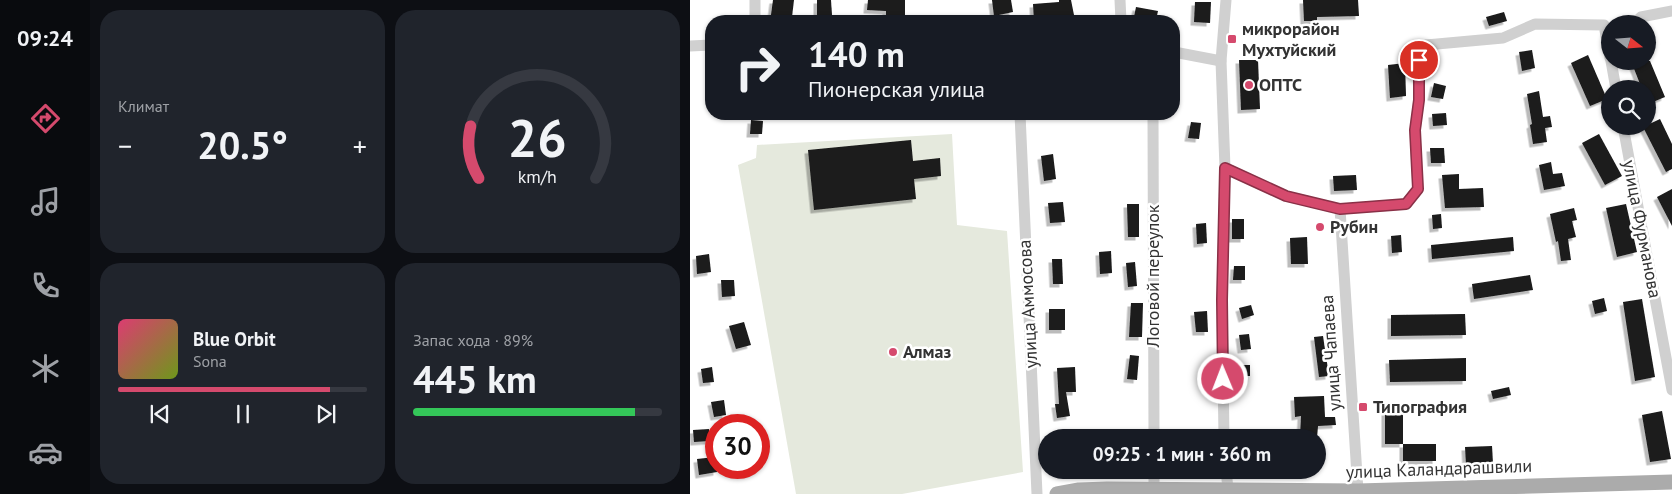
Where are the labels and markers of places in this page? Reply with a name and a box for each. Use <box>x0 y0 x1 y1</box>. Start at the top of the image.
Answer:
place label: микрорайон Мухтуйский <box>1242 17 1340 61</box>
marker: микрорайон Мухтуйский <box>1226 33 1238 45</box>
pin <box>1398 39 1440 81</box>
place label: ОПТС <box>1259 73 1302 96</box>
marker: ОПТС <box>1243 79 1255 91</box>
place label: Рубин <box>1330 215 1378 238</box>
marker: Рубин <box>1314 221 1326 233</box>
place label: Алмаз <box>903 340 952 363</box>
marker: Алмаз <box>887 346 899 358</box>
place label: Типография <box>1373 395 1467 418</box>
marker: Типография <box>1357 401 1369 413</box>

